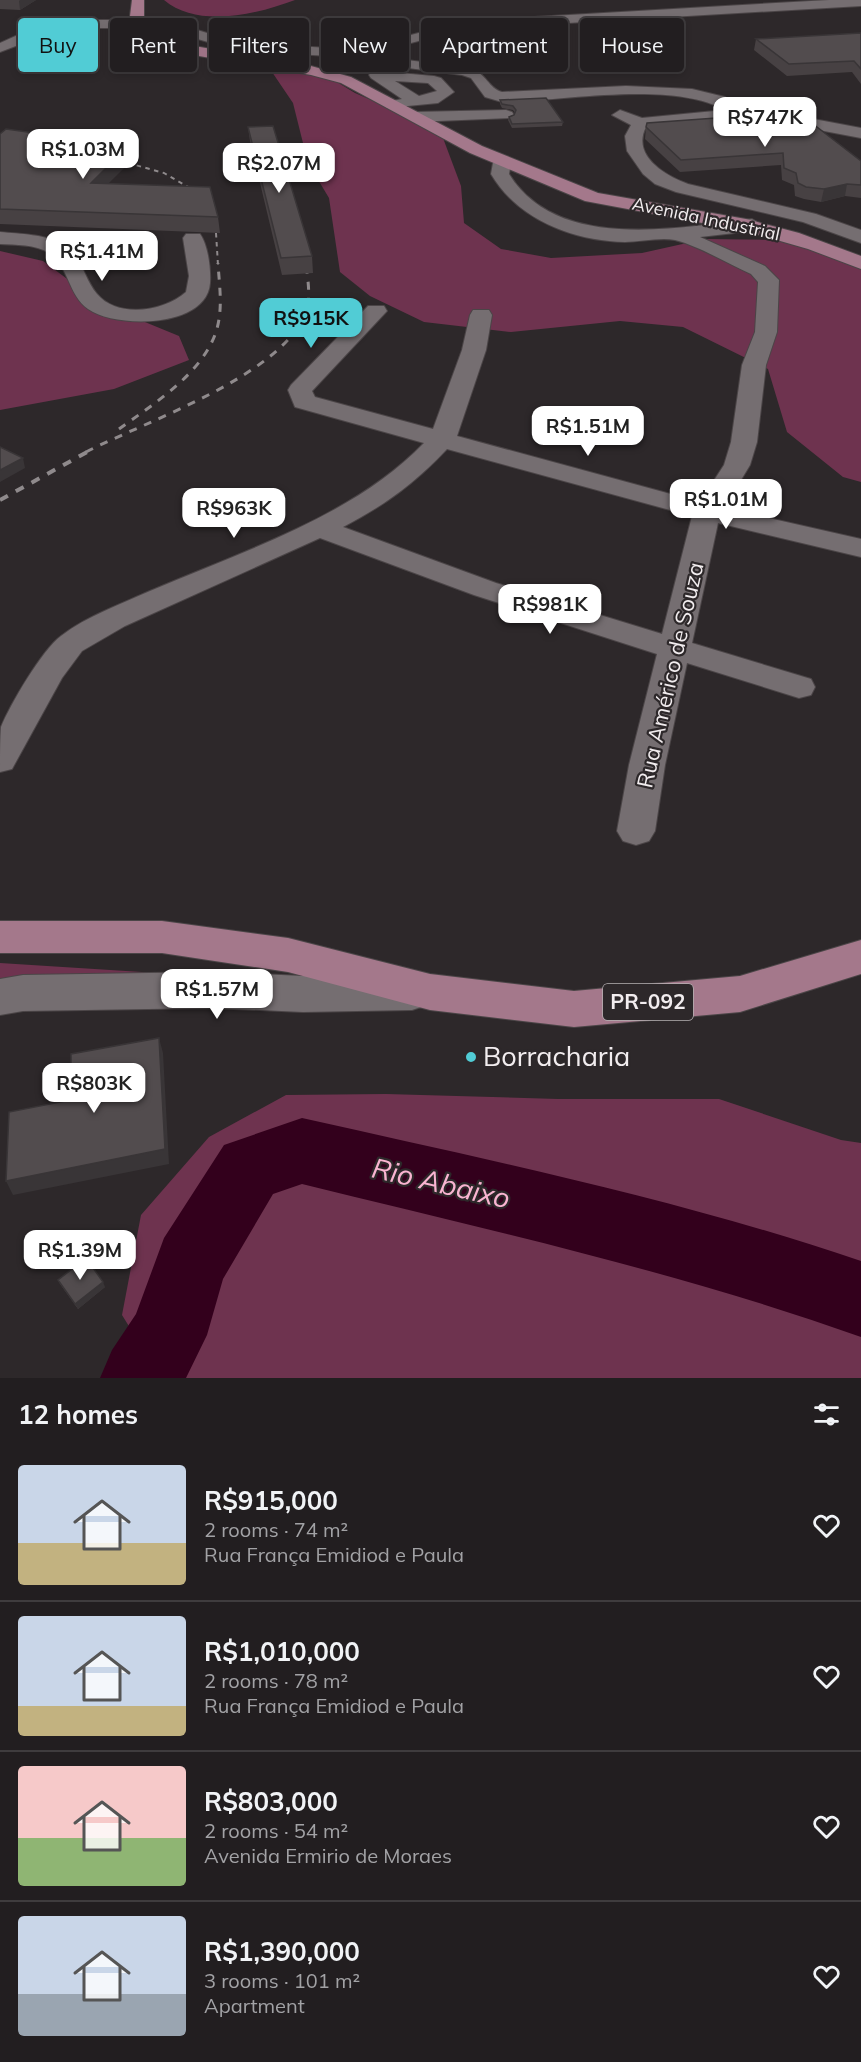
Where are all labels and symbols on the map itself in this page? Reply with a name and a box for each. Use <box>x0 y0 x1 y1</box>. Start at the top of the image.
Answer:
pin: R$747K <box>716 97 814 148</box>
pin: R$1.03M <box>28 129 138 180</box>
pin: R$2.07M <box>224 143 334 194</box>
street label: Avenida Industrial <box>630 192 782 245</box>
pin: R$1.41M <box>47 231 157 282</box>
pin: R$915K <box>262 298 360 349</box>
pin: R$1.51M <box>533 406 643 457</box>
pin: R$1.01M <box>671 479 781 530</box>
pin: R$963K <box>185 488 283 539</box>
street label: Rua Américo de Souza <box>630 559 710 791</box>
pin: R$981K <box>501 584 599 635</box>
pin: R$1.57M <box>162 969 272 1020</box>
road number: PR-092 <box>603 984 693 1020</box>
place label: Borracharia <box>483 1039 630 1073</box>
marker: Borracharia <box>464 1050 478 1064</box>
pin: R$803K <box>45 1063 143 1114</box>
water label: Rio Abaixo <box>369 1150 514 1215</box>
pin: R$1.39M <box>25 1230 135 1281</box>

